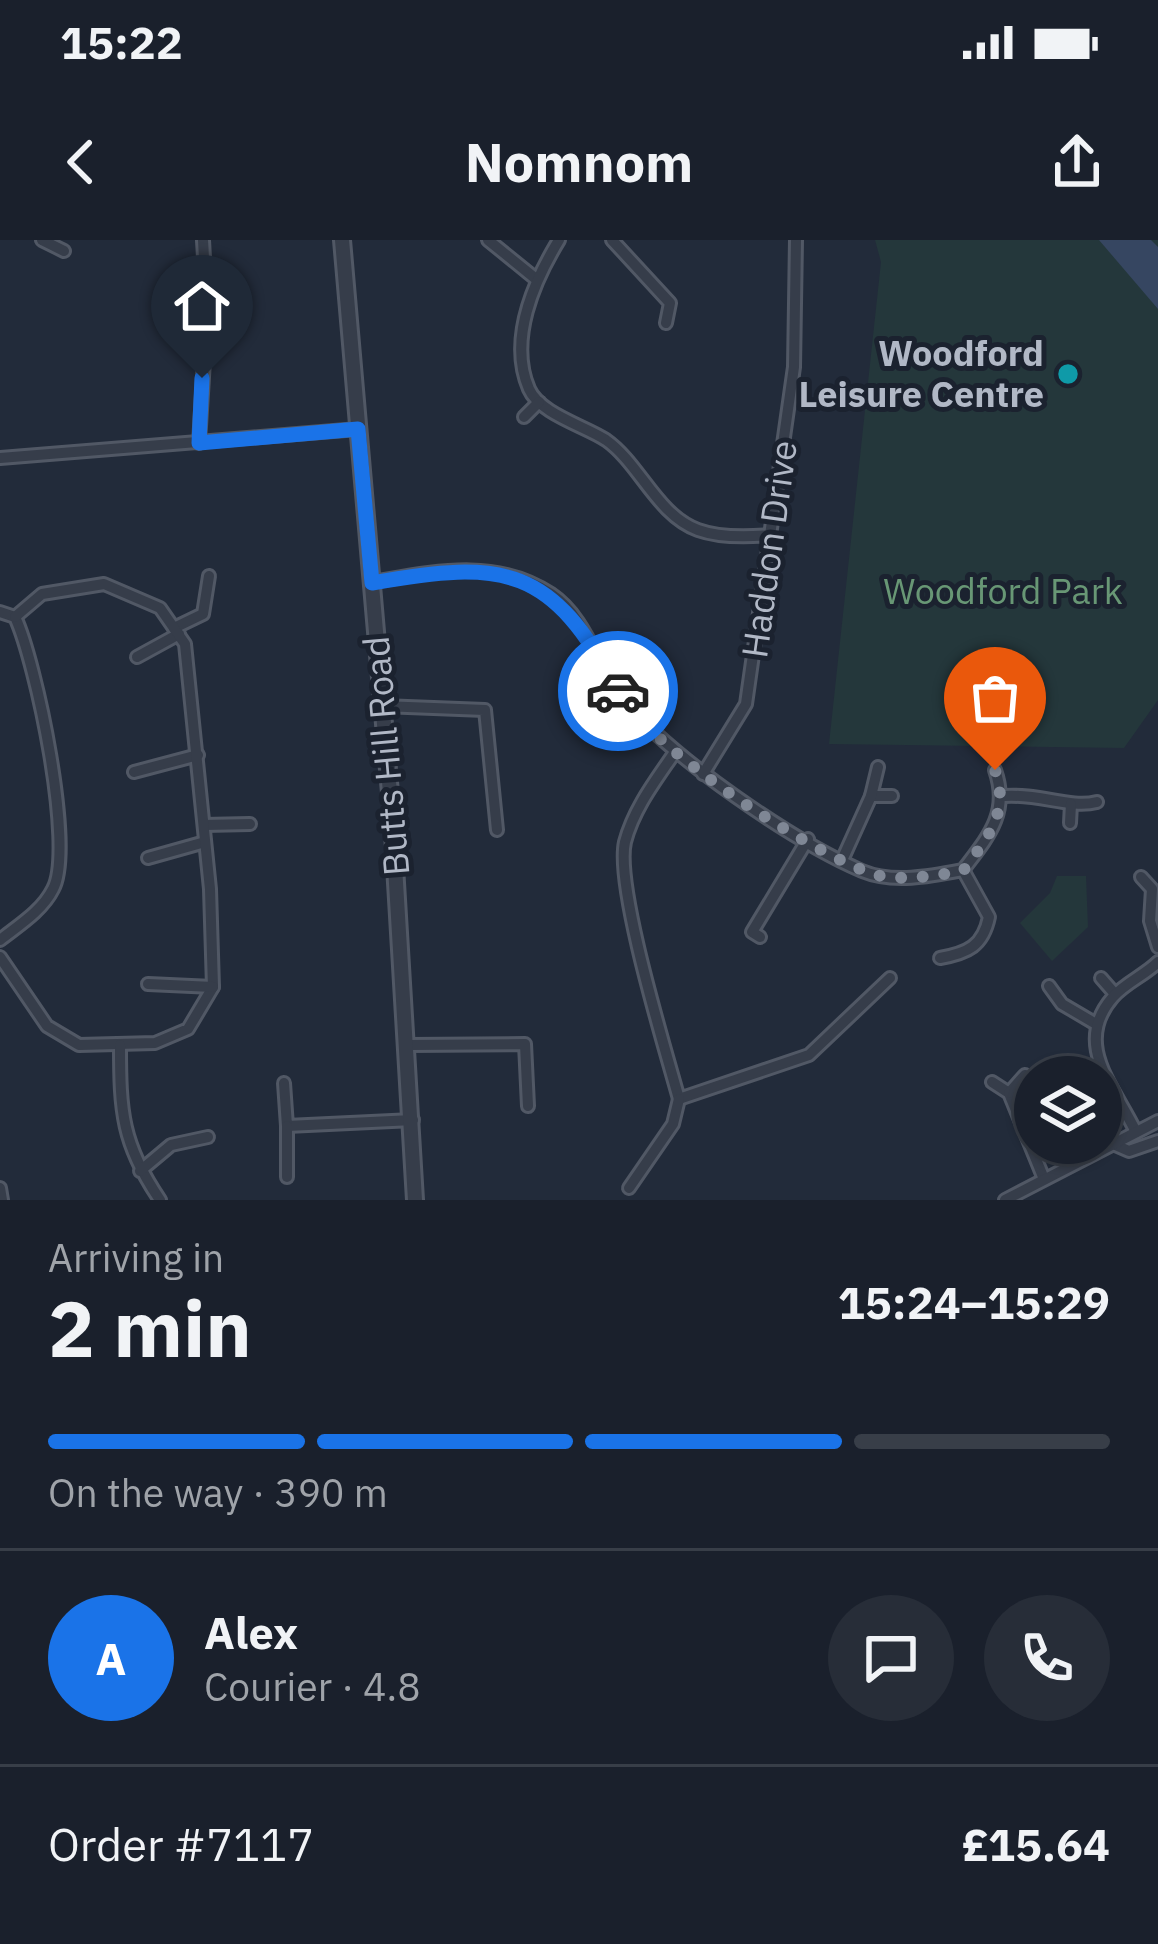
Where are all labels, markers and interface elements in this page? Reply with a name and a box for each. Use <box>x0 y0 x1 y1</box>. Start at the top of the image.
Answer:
text: 15:22 <box>60 13 183 71</box>
text: Nomnom <box>465 127 693 197</box>
icon: back <box>48 129 114 195</box>
icon: share <box>1044 129 1110 195</box>
pin <box>151 255 253 378</box>
icon: home <box>169 273 235 339</box>
place label: Woodford Leisure Centre <box>799 329 1044 417</box>
marker: Woodford Leisure Centre <box>1055 361 1081 387</box>
street label: Haddon Drive <box>730 437 807 661</box>
park label: Woodford Park <box>883 567 1123 614</box>
courier <box>558 631 678 751</box>
street label: Butts Hill Road <box>352 634 419 878</box>
pin <box>944 647 1046 770</box>
icon: car <box>585 658 651 724</box>
icon: bag <box>962 665 1028 731</box>
map controls <box>1014 1056 1122 1164</box>
button: layers <box>1014 1056 1122 1164</box>
text: Arriving in <box>48 1232 224 1283</box>
text: 15:24–15:29 <box>838 1273 1110 1331</box>
text: 2 min <box>48 1277 252 1378</box>
text: On the way · 390 m <box>48 1467 388 1518</box>
button: chat <box>828 1595 954 1721</box>
button: phone <box>984 1595 1110 1721</box>
text: Alex <box>204 1603 298 1661</box>
text: A <box>96 1629 126 1687</box>
text: Courier · 4.8 <box>204 1661 421 1712</box>
text: Order #7117 <box>48 1815 314 1873</box>
text: £15.64 <box>962 1815 1110 1873</box>

